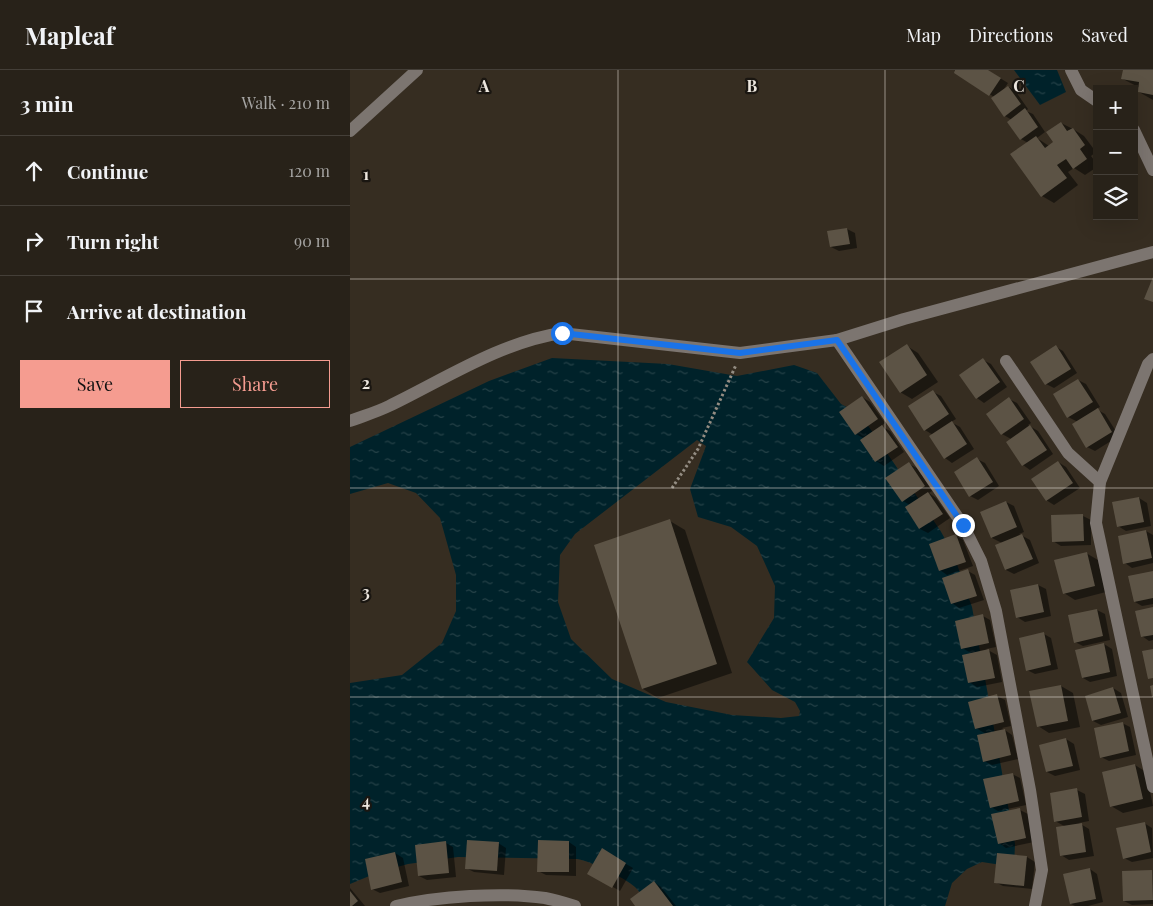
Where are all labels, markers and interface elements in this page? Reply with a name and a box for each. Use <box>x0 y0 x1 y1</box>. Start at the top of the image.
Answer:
text: Mapleaf <box>25 19 114 51</box>
text: Map <box>906 23 941 47</box>
text: Directions <box>969 23 1053 47</box>
text: Saved <box>1081 23 1128 47</box>
text: A <box>478 75 490 96</box>
text: B <box>747 75 758 96</box>
text: C <box>1013 75 1025 96</box>
map controls <box>1093 85 1138 220</box>
button: + <box>1093 85 1138 130</box>
text: 3 min <box>20 89 74 117</box>
text: Walk · 210 m <box>242 92 330 113</box>
button: − <box>1093 130 1138 175</box>
icon: ahead <box>20 157 48 185</box>
text: Continue <box>67 158 148 184</box>
text: 120 m <box>289 160 330 181</box>
text: 1 <box>363 163 369 184</box>
button: layers <box>1093 175 1138 220</box>
icon: right <box>20 227 48 255</box>
text: Turn right <box>67 228 159 254</box>
text: 90 m <box>294 230 330 251</box>
icon: arrive <box>20 297 48 325</box>
text: Arrive at destination <box>67 298 247 324</box>
route start <box>551 322 574 345</box>
button: Save <box>20 360 170 408</box>
button: Share <box>180 360 330 408</box>
text: 2 <box>362 372 370 393</box>
route end <box>952 514 975 537</box>
text: 3 <box>362 581 370 602</box>
text: 4 <box>362 790 370 811</box>

